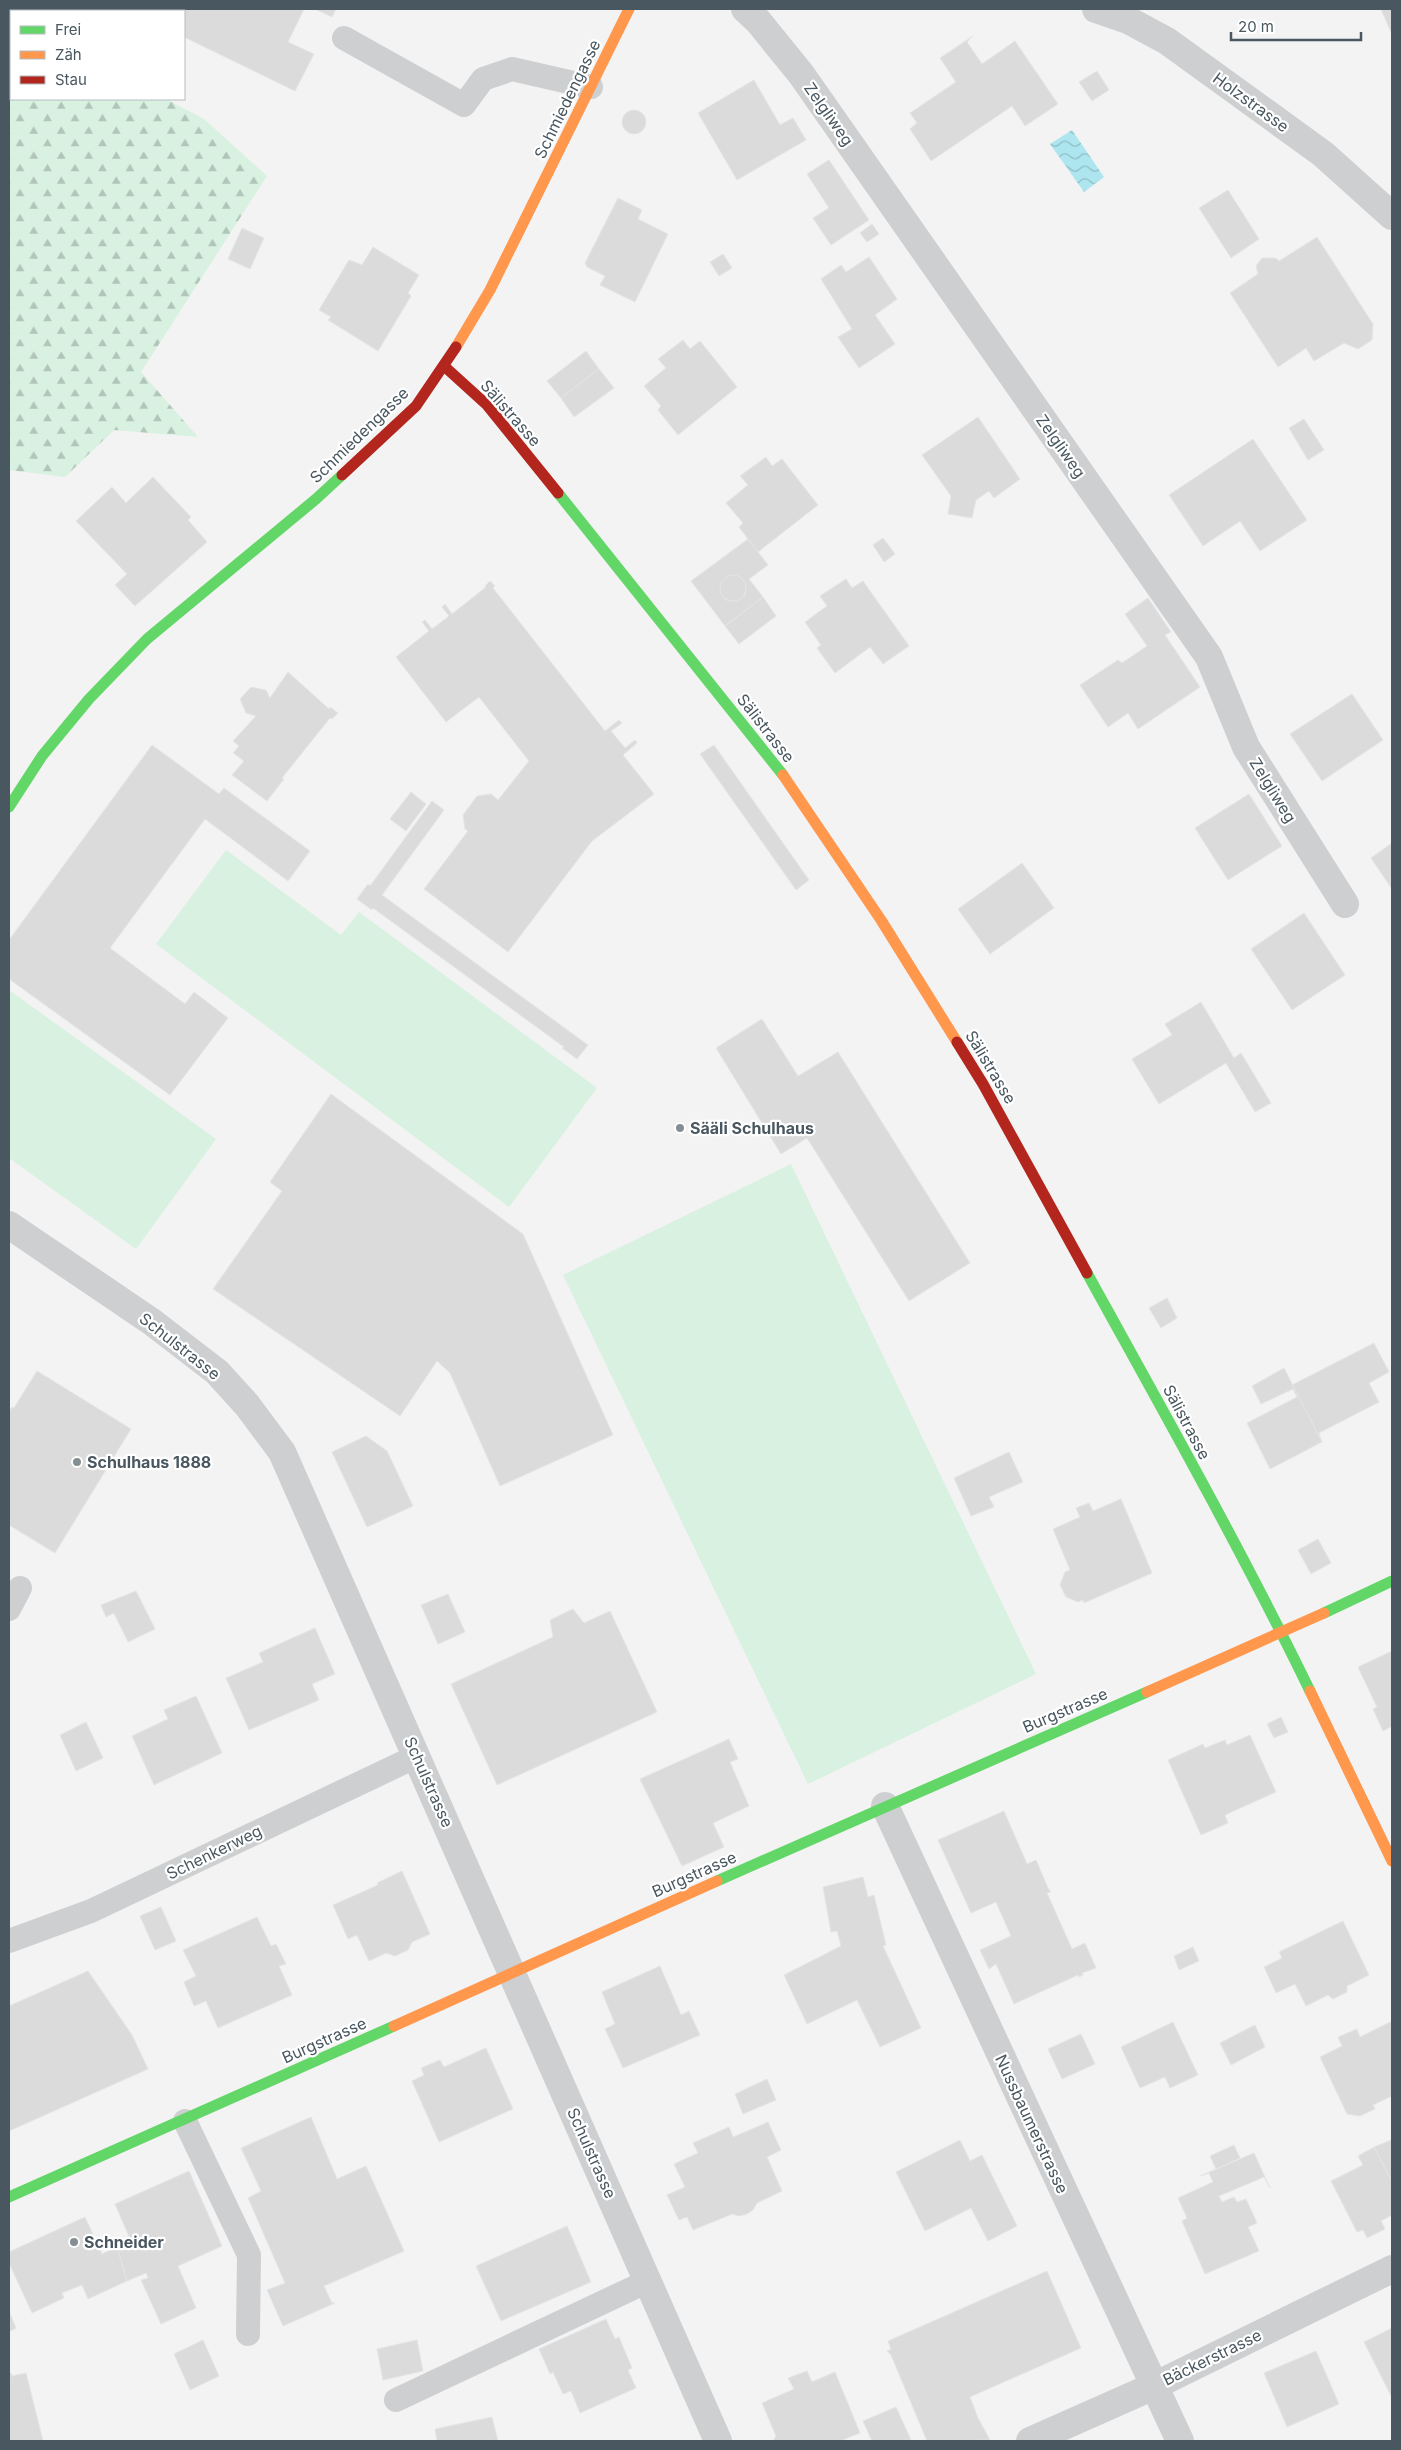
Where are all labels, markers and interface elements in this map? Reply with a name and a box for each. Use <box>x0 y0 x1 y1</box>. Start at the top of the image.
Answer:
legend <box>10 10 185 100</box>
scale bar <box>1231 10 1361 42</box>
text: 20 m <box>1238 17 1274 36</box>
text: Frei <box>55 20 81 39</box>
street label: Schmiedengasse <box>530 36 604 162</box>
text: Zäh <box>55 45 82 64</box>
street label: Holzstrasse <box>1209 68 1293 136</box>
text: Stau <box>55 70 87 89</box>
street label: Zelgliweg <box>800 78 858 150</box>
street label: Sälistrasse <box>477 376 545 450</box>
street label: Schmiedengasse <box>305 383 413 487</box>
street label: Zelgliweg <box>1032 410 1090 482</box>
street label: Sälistrasse <box>733 690 799 766</box>
street label: Zelgliweg <box>1245 754 1301 826</box>
street label: Sälistrasse <box>961 1027 1021 1107</box>
place label: Sääli Schulhaus <box>690 1118 814 1138</box>
marker: Sääli Schulhaus <box>674 1122 686 1134</box>
street label: Schulstrasse <box>136 1308 224 1384</box>
street label: Sälistrasse <box>1159 1381 1215 1463</box>
place label: Schulhaus 1888 <box>87 1452 211 1472</box>
marker: Schulhaus 1888 <box>71 1456 83 1468</box>
street label: Burgstrasse <box>1019 1683 1111 1737</box>
street label: Schulstrasse <box>400 1734 458 1830</box>
street label: Schenkerweg <box>163 1820 265 1884</box>
street label: Burgstrasse <box>649 1846 739 1902</box>
street label: Burgstrasse <box>279 2012 369 2068</box>
street label: Nussbaumerstrasse <box>991 2051 1073 2197</box>
street label: Schulstrasse <box>563 2105 621 2201</box>
place label: Schneider <box>84 2232 164 2252</box>
marker: Schneider <box>68 2236 80 2248</box>
street label: Bäckerstrasse <box>1159 2324 1265 2390</box>

